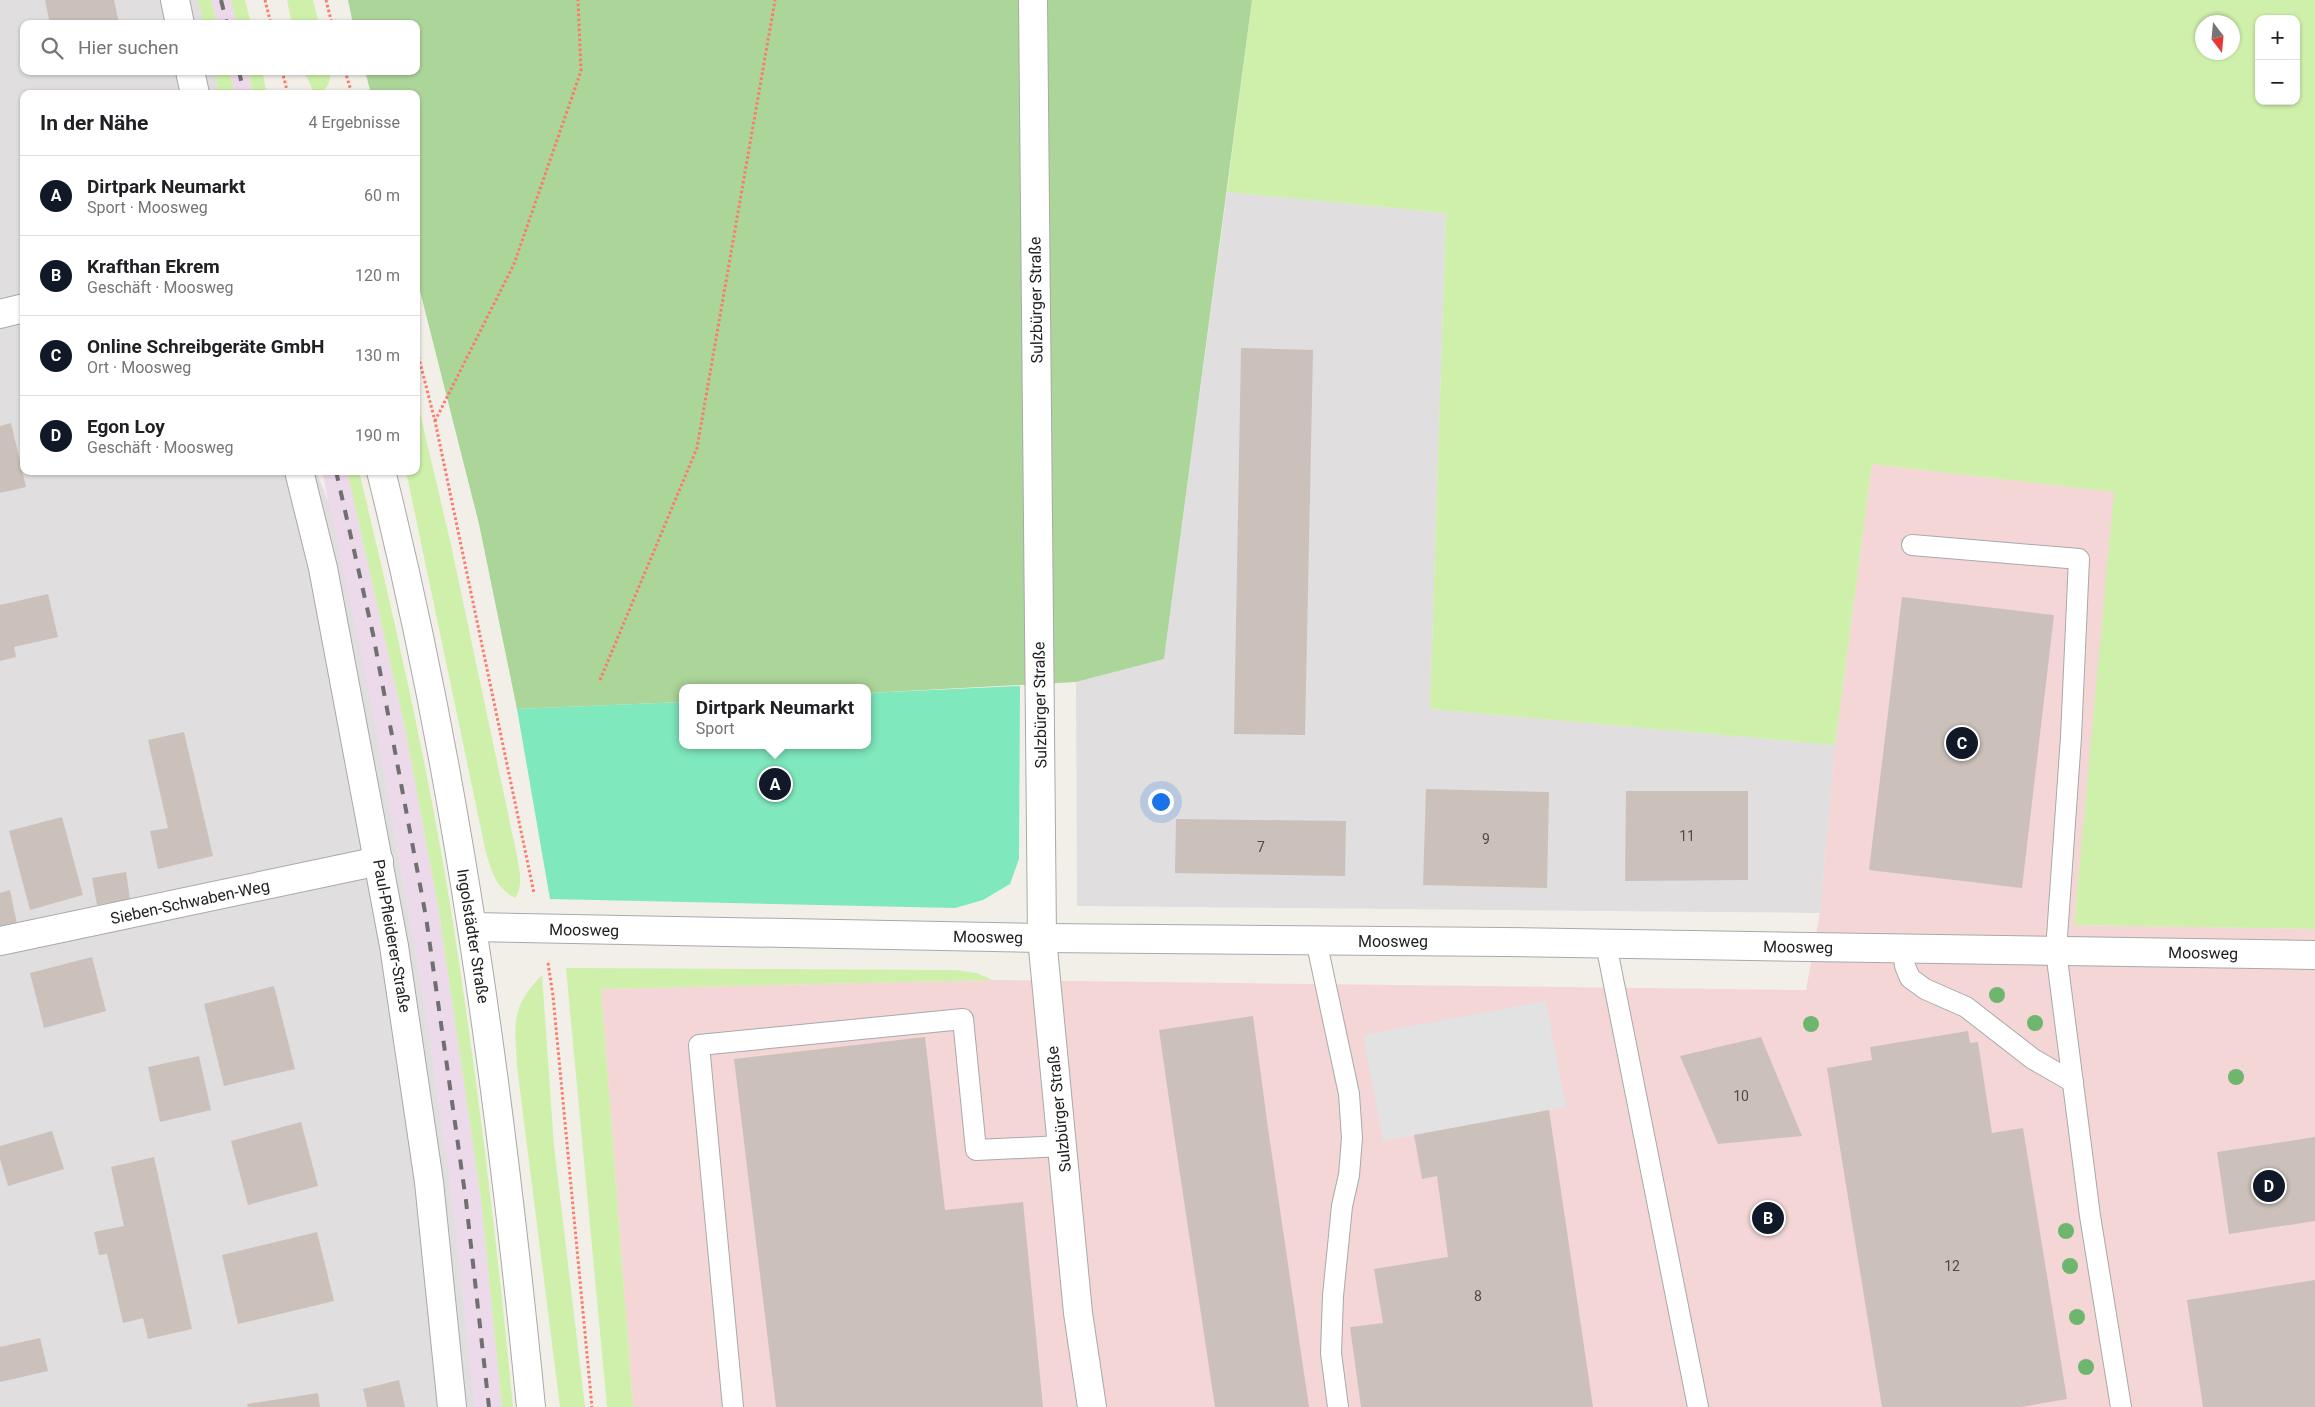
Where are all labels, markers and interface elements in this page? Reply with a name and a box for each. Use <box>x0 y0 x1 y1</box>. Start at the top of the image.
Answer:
north arrow <box>2195 15 2240 60</box>
map controls <box>2255 15 2300 105</box>
button: + <box>2255 15 2300 60</box>
search box <box>20 20 420 75</box>
icon: search <box>38 34 66 62</box>
text: Hier suchen <box>78 36 179 59</box>
button: − <box>2255 60 2300 105</box>
text: In der Nähe <box>40 111 148 135</box>
text: 4 Ergebnisse <box>308 113 400 132</box>
text: Dirtpark Neumarkt <box>87 175 245 198</box>
text: A <box>51 186 61 205</box>
text: 60 m <box>364 186 400 205</box>
text: Sport · Moosweg <box>87 198 208 217</box>
street label: Sulzbürger Straße <box>1025 237 1047 363</box>
text: Krafthan Ekrem <box>87 255 220 278</box>
text: B <box>51 266 61 285</box>
text: 120 m <box>355 266 400 285</box>
text: Geschäft · Moosweg <box>87 278 233 297</box>
text: Online Schreibgeräte GmbH <box>87 335 324 358</box>
text: C <box>51 346 61 365</box>
text: 130 m <box>355 346 400 365</box>
text: Ort · Moosweg <box>87 358 191 377</box>
text: Egon Loy <box>87 415 165 438</box>
text: D <box>51 426 61 445</box>
text: 190 m <box>355 426 400 445</box>
text: Geschäft · Moosweg <box>87 438 233 457</box>
street label: Sulzbürger Straße <box>1029 642 1051 768</box>
popup <box>679 684 871 749</box>
text: Dirtpark Neumarkt <box>696 696 854 719</box>
text: Sport <box>696 719 734 738</box>
pin: C <box>1946 724 1978 762</box>
pin: A <box>759 765 791 803</box>
your location <box>1148 789 1174 815</box>
house number: 11 <box>1679 828 1695 844</box>
house number: 9 <box>1482 831 1490 847</box>
house number: 7 <box>1257 839 1265 855</box>
street label: Paul-Pfleiderer-Straße <box>369 858 415 1014</box>
street label: Ingolstädter Straße <box>453 867 493 1005</box>
street label: Sieben-Schwaben-Weg <box>109 876 271 928</box>
street label: Moosweg <box>549 920 619 940</box>
street label: Moosweg <box>953 927 1023 947</box>
street label: Moosweg <box>1358 932 1428 951</box>
street label: Moosweg <box>1763 937 1833 957</box>
street label: Moosweg <box>2168 943 2238 963</box>
street label: Sulzbürger Straße <box>1043 1045 1075 1173</box>
house number: 10 <box>1733 1088 1749 1104</box>
pin: D <box>2253 1167 2285 1205</box>
pin: B <box>1752 1199 1784 1237</box>
house number: 12 <box>1944 1258 1960 1274</box>
house number: 8 <box>1474 1288 1482 1304</box>

